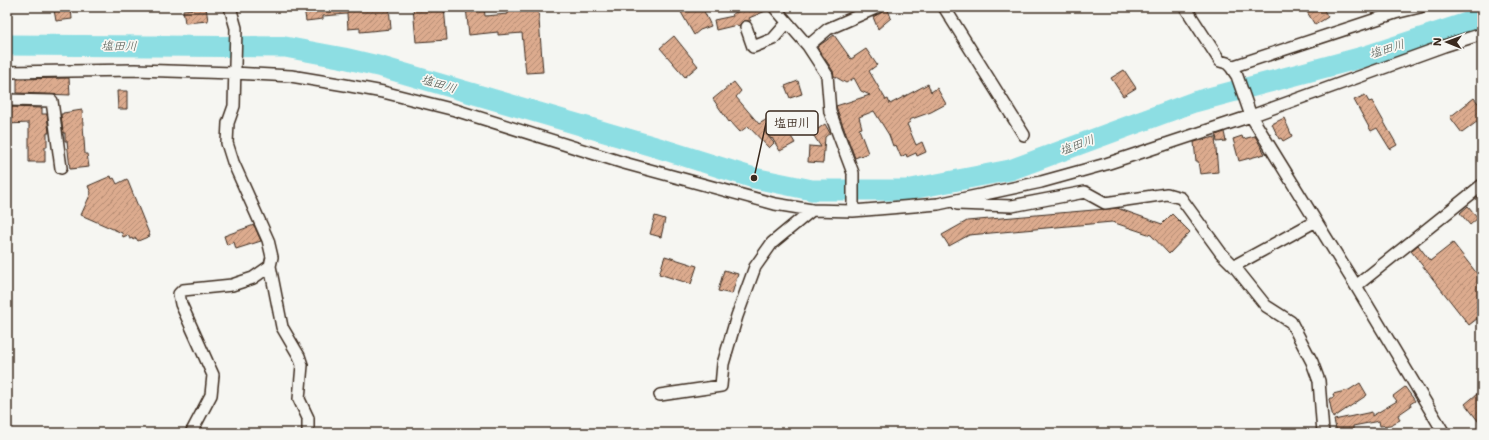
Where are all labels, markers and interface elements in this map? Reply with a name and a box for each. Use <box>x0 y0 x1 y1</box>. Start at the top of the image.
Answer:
north arrow <box>1427 22 1467 62</box>
water label: 塩田川 <box>1367 36 1407 62</box>
text: N <box>1430 37 1445 46</box>
water label: 塩田川 <box>101 38 137 54</box>
water label: 塩田川 <box>419 71 459 97</box>
callout: 塩田川 <box>766 111 818 135</box>
text: 塩田川 <box>774 115 810 131</box>
water label: 塩田川 <box>1057 131 1097 159</box>

